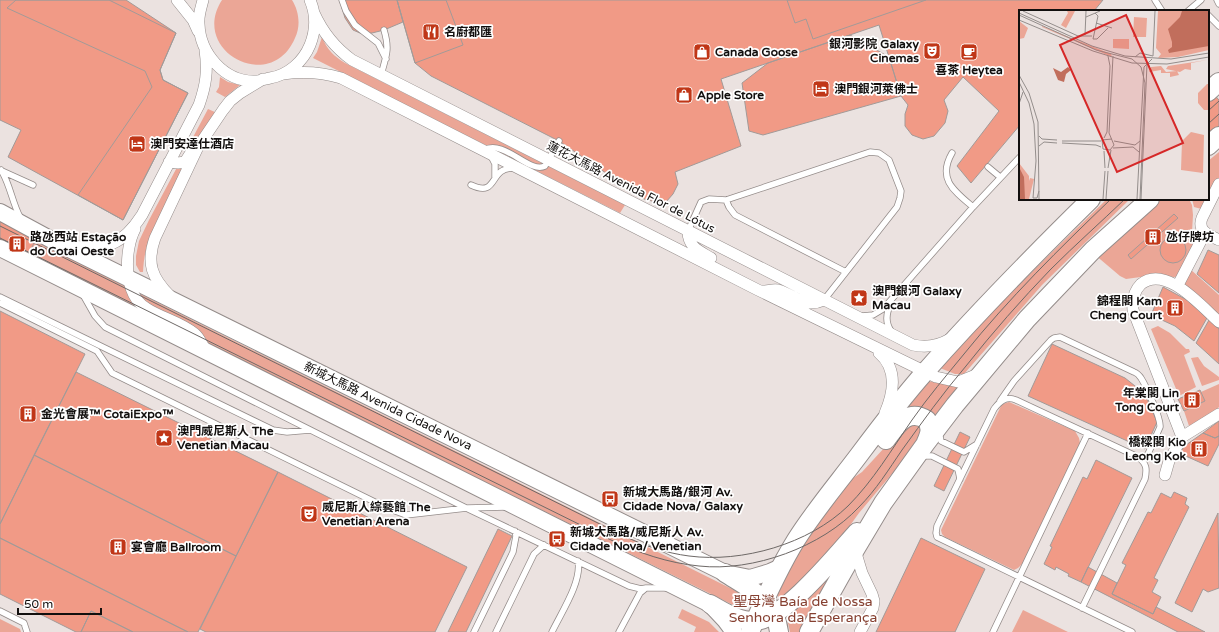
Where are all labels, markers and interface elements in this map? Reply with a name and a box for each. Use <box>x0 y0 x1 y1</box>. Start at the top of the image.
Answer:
inset map <box>1019 10 1209 200</box>
restaurant icon: 名廚都匯 <box>421 22 441 42</box>
place label: 名廚都匯 <box>444 25 492 39</box>
place label: 銀河影院 Galaxy Cinemas <box>829 37 920 65</box>
theatre icon: 銀河影院 Galaxy Cinemas <box>922 41 942 61</box>
shop icon: Canada Goose <box>692 42 712 62</box>
cafe icon: 喜茶 Heytea <box>959 42 979 62</box>
place label: Canada Goose <box>715 45 798 59</box>
place label: 喜茶 Heytea <box>935 63 1003 78</box>
hotel icon: 澳門銀河萊佛士 <box>811 79 831 99</box>
place label: 澳門銀河萊佛士 <box>834 82 918 96</box>
shop icon: Apple Store <box>674 85 694 105</box>
place label: Apple Store <box>697 88 764 103</box>
hotel icon: 澳門安達仕酒店 <box>127 134 147 154</box>
place label: 澳門安達仕酒店 <box>150 137 234 151</box>
street label: 蓮花大馬路 Avenida Flor de Lótus <box>545 138 718 236</box>
building icon: 氹仔牌坊 <box>1143 227 1163 247</box>
place label: 路氹西站 Estação do Cotai Oeste <box>30 230 126 258</box>
place label: 氹仔牌坊 <box>1166 230 1214 244</box>
building icon: 路氹西站 Estação do Cotai Oeste <box>7 234 27 254</box>
place label: 澳門銀河 Galaxy Macau <box>872 284 962 312</box>
place icon: 澳門銀河 Galaxy Macau <box>849 288 869 308</box>
place label: 錦程閣 Kam Cheng Court <box>1090 294 1162 323</box>
building icon: 錦程閣 Kam Cheng Court <box>1165 298 1185 318</box>
street label: 新城大馬路 Avenida Cidade Nova <box>302 359 474 453</box>
place label: 年棠閣 Lin Tong Court <box>1114 386 1179 415</box>
building icon: 年棠閣 Lin Tong Court <box>1182 390 1202 410</box>
building icon: 金光會展™ CotaiExpo™ <box>18 404 38 424</box>
place label: 金光會展™ CotaiExpo™ <box>41 407 173 422</box>
place label: 澳門威尼斯人 The Venetian Macau <box>177 424 274 452</box>
place icon: 澳門威尼斯人 The Venetian Macau <box>154 428 174 448</box>
place label: 橋樑閣 Kio Leong Kok <box>1125 435 1186 464</box>
building icon: 橋樑閣 Kio Leong Kok <box>1189 439 1209 459</box>
place label: 新城大馬路/銀河 Av. Cidade Nova/ Galaxy <box>623 485 744 514</box>
bus stop icon: 新城大馬路/銀河 Av. Cidade Nova/ Galaxy <box>600 489 620 509</box>
place label: 威尼斯人綜藝館 The Venetian Arena <box>322 500 431 528</box>
theatre icon: 威尼斯人綜藝館 The Venetian Arena <box>299 504 319 524</box>
place label: 新城大馬路/威尼斯人 Av. Cidade Nova/ Venetian <box>570 525 704 553</box>
bus stop icon: 新城大馬路/威尼斯人 Av. Cidade Nova/ Venetian <box>547 529 567 549</box>
building icon: 宴會廳 Ballroom <box>108 537 128 557</box>
place label: 宴會廳 Ballroom <box>131 540 221 554</box>
scale bar <box>18 590 101 616</box>
district label: 聖母灣 Baía de Nossa Senhora da Esperança <box>729 593 877 626</box>
text: 50 m <box>24 597 53 611</box>

